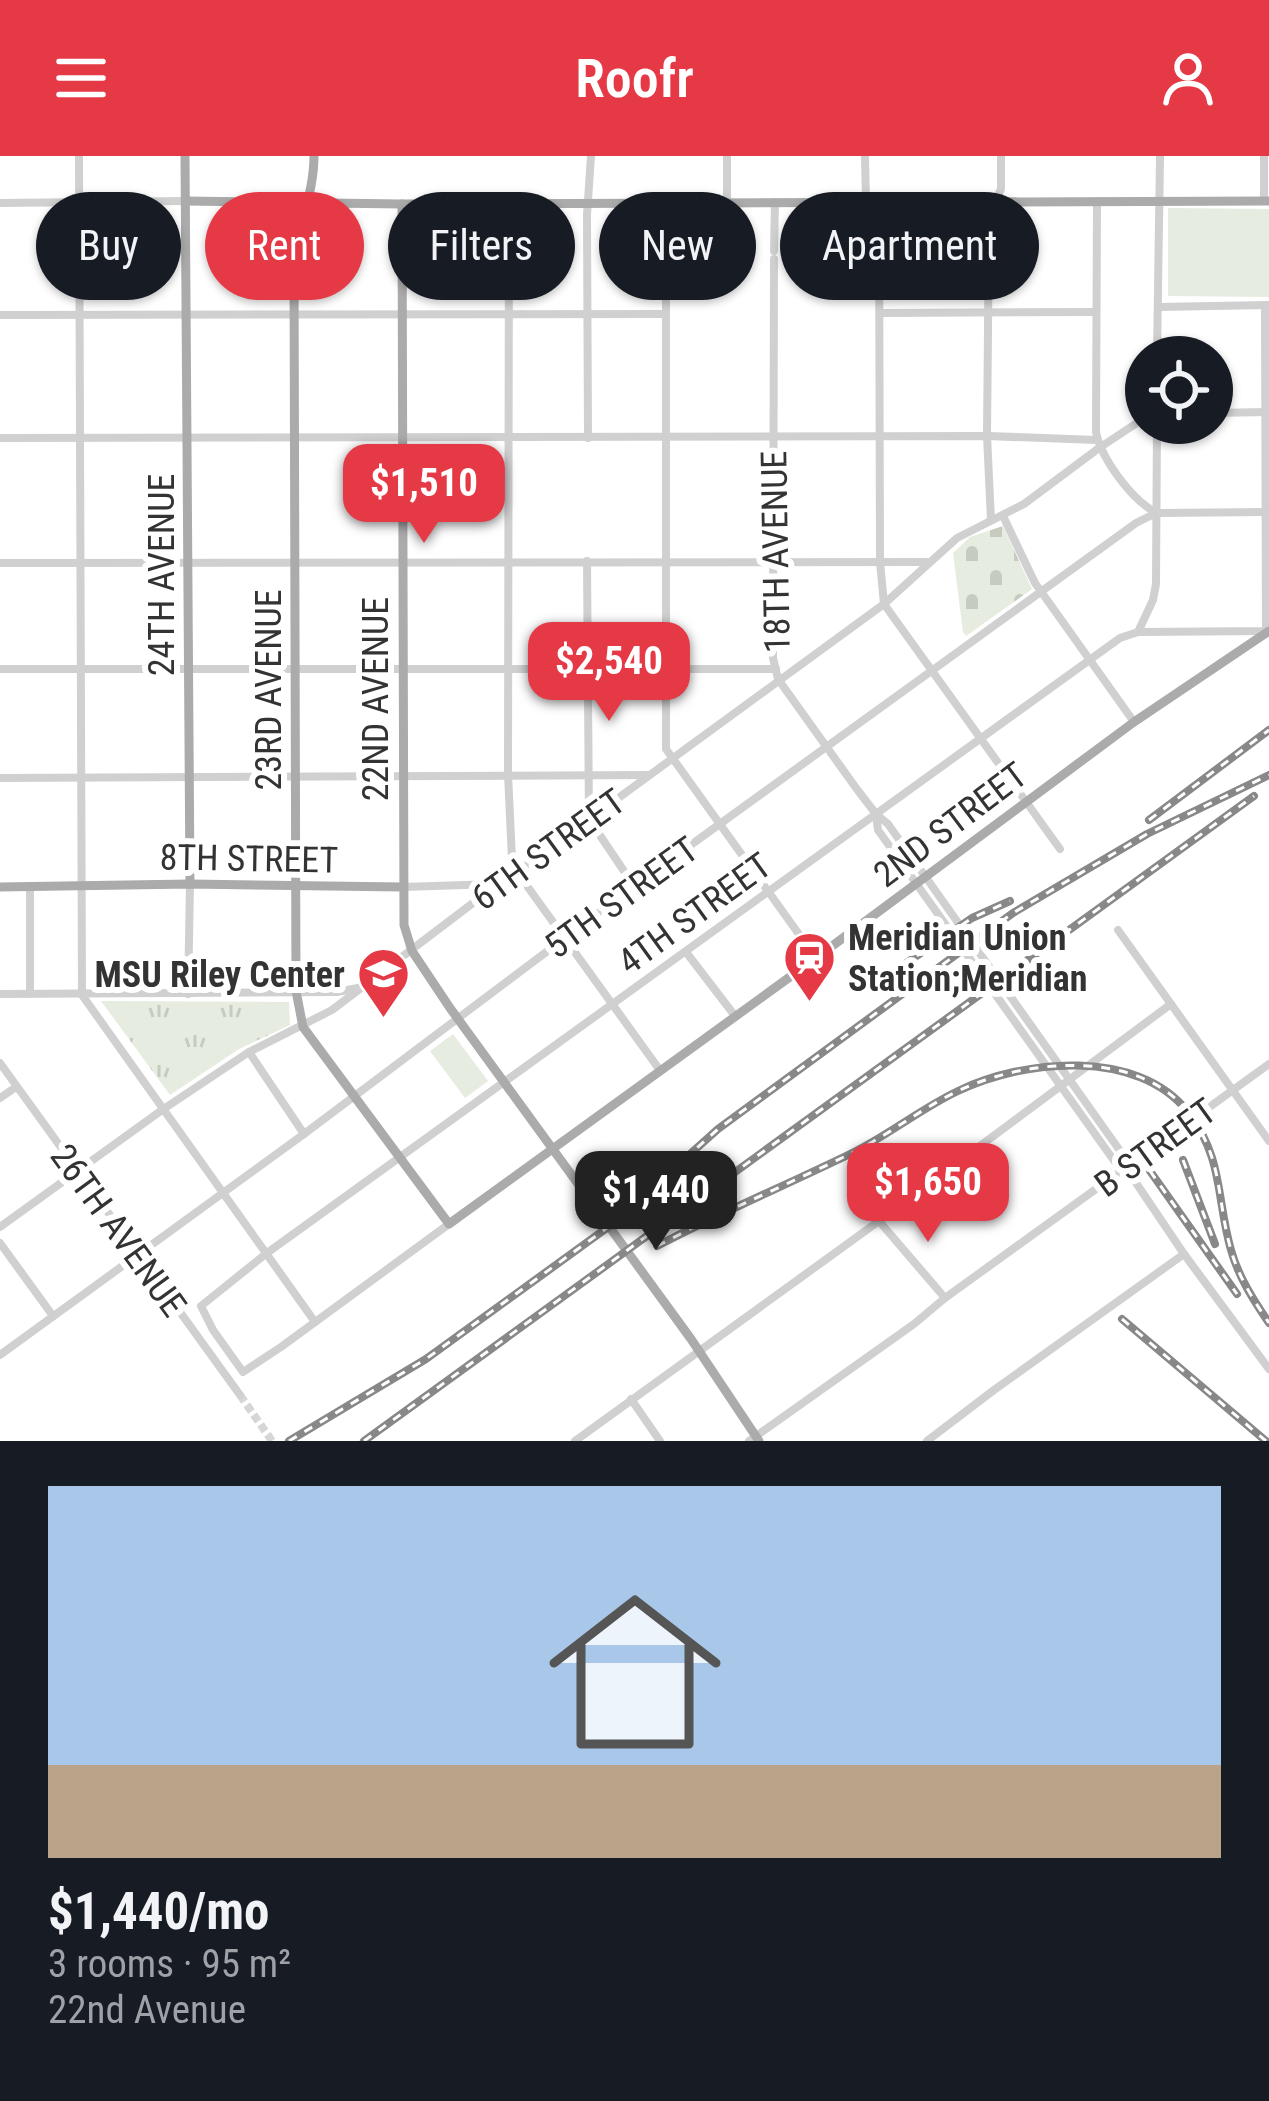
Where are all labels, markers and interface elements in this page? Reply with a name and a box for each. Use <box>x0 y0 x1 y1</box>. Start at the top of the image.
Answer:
icon: menu <box>48 45 114 111</box>
icon: person <box>1155 45 1221 111</box>
text: Roofr <box>575 47 694 110</box>
chip: Buy <box>36 192 181 300</box>
chip: Rent <box>205 192 364 300</box>
chip: Filters <box>388 192 575 300</box>
chip: New <box>599 192 756 300</box>
chip: Apartment <box>780 192 1039 300</box>
map controls <box>1125 336 1233 444</box>
button: locate <box>1125 336 1233 444</box>
pin: $1,510 <box>326 444 522 546</box>
street label: 18TH AVENUE <box>753 450 799 654</box>
text: $1,510 <box>370 460 478 506</box>
street label: 24TH AVENUE <box>141 474 183 676</box>
street label: 23RD AVENUE <box>248 589 290 791</box>
street label: 22ND AVENUE <box>355 597 397 801</box>
pin: $2,540 <box>511 622 707 724</box>
text: $2,540 <box>555 638 663 684</box>
street label: 2ND STREET <box>866 754 1035 896</box>
street label: 6TH STREET <box>464 780 633 919</box>
street label: 5TH STREET <box>537 828 706 967</box>
street label: 8TH STREET <box>159 836 339 882</box>
street label: 4TH STREET <box>610 844 779 983</box>
place label: Meridian Union Station;Meridian <box>848 917 1087 1000</box>
station icon: Meridian Union Station;Meridian <box>781 930 837 1004</box>
school or university icon: MSU Riley Center <box>356 946 412 1020</box>
place label: MSU Riley Center <box>94 954 345 996</box>
street label: B STREET <box>1087 1090 1224 1206</box>
street label: 26TH AVENUE <box>42 1136 195 1325</box>
pin: $1,650 <box>830 1143 1026 1245</box>
pin: $1,440 <box>558 1151 754 1253</box>
text: $1,650 <box>874 1159 982 1205</box>
text: $1,440 <box>602 1167 710 1213</box>
icon: home <box>527 1564 743 1780</box>
text: $1,440/mo <box>48 1882 269 1941</box>
text: 3 rooms · 95 m² <box>48 1941 291 1987</box>
text: 22nd Avenue <box>48 1987 246 2033</box>

